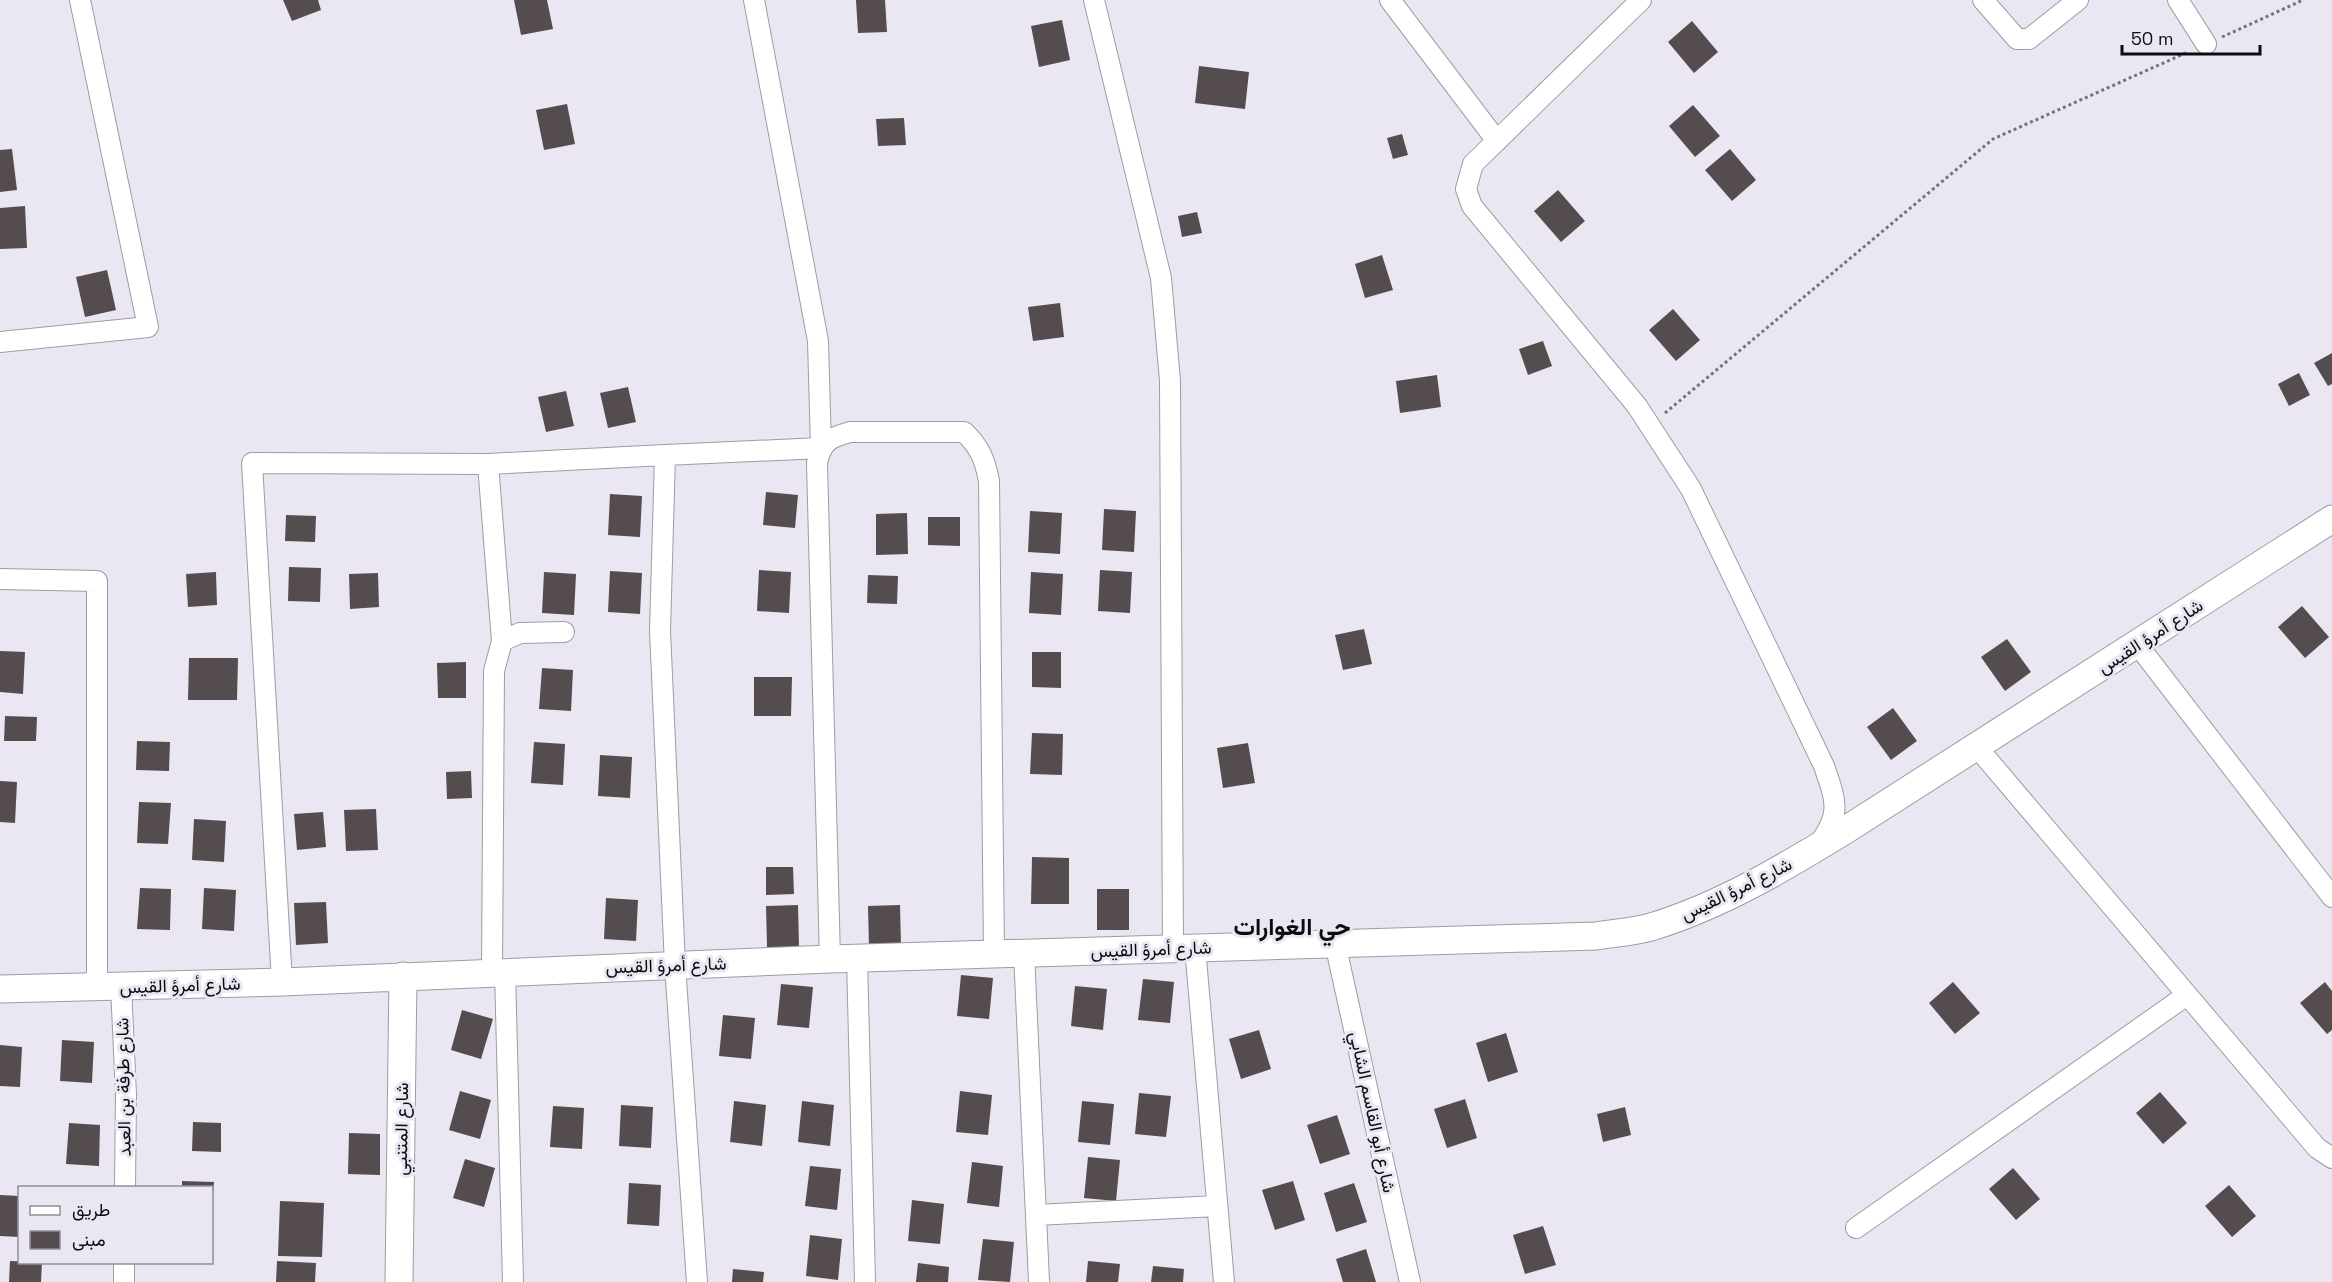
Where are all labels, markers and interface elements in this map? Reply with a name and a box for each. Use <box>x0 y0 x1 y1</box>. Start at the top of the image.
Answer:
scale bar <box>2122 18 2260 56</box>
text: 50 m <box>2131 27 2173 50</box>
street label: شارع أمرؤ القيس <box>2093 593 2208 679</box>
street label: شارع أمرؤ القيس <box>1677 852 1796 927</box>
district label: حي الغوارات <box>1233 911 1351 947</box>
street label: شارع أمرؤ القيس <box>1090 935 1212 964</box>
street label: شارع أمرؤ القيس <box>605 951 727 980</box>
street label: شارع أمرؤ القيس <box>119 971 241 1000</box>
street label: شارع طرفة بن العبد <box>110 1017 137 1157</box>
street label: شارع أبو القاسم الشابي <box>1341 1029 1401 1195</box>
street label: شارع المتنبي <box>389 1082 417 1176</box>
legend <box>18 1186 213 1264</box>
text: طريق <box>72 1198 110 1221</box>
text: مبنى <box>72 1228 106 1251</box>

